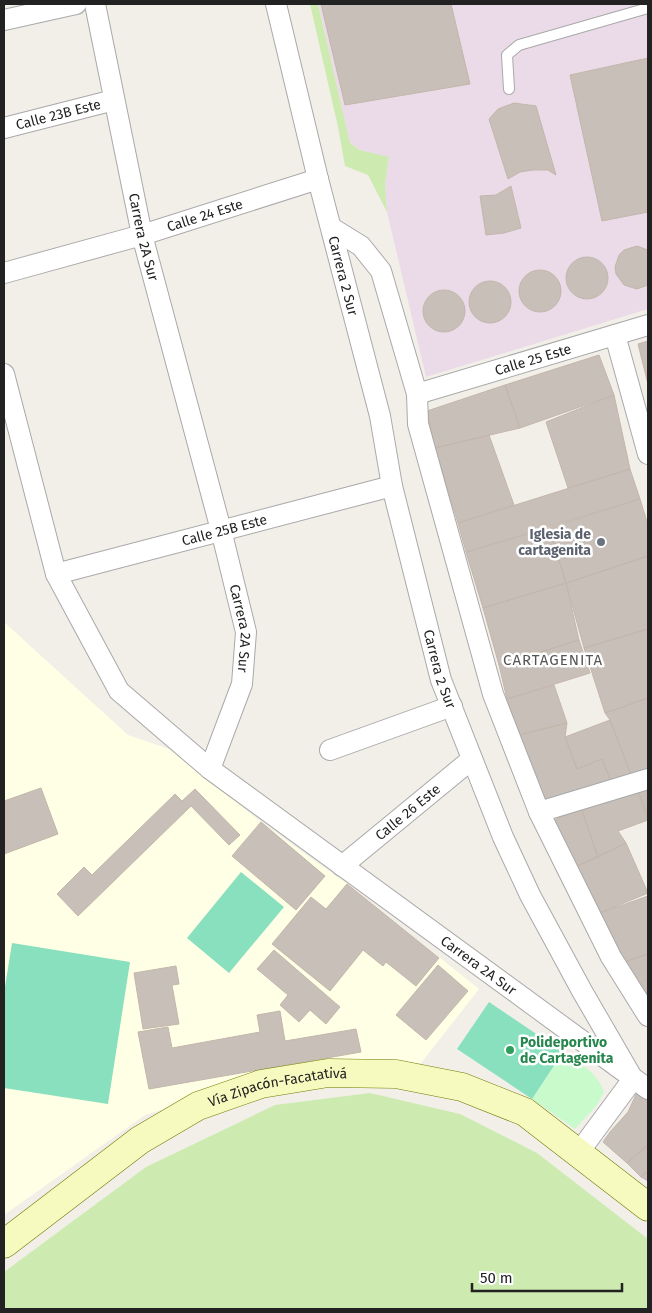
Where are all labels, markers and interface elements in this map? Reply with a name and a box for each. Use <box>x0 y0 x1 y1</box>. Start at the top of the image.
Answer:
street label: Calle 23B Este <box>14 96 103 134</box>
street label: Carrera 2A Sur <box>125 192 162 283</box>
street label: Calle 24 Este <box>165 195 245 236</box>
street label: Carrera 2 Sur <box>324 234 362 318</box>
street label: Calle 25 Este <box>493 340 573 379</box>
street label: Calle 25B Este <box>180 511 269 550</box>
place label: Iglesia de cartagenita <box>518 526 591 559</box>
marker: Iglesia de cartagenita <box>595 536 607 548</box>
street label: Carrera 2A Sur <box>226 583 254 674</box>
street label: Carrera 2 Sur <box>420 628 460 711</box>
district label: CARTAGENITA <box>503 651 603 669</box>
street label: Calle 26 Este <box>372 781 444 844</box>
street label: Carrera 2A Sur <box>437 932 520 999</box>
place label: Polideportivo de Cartagenita <box>520 1034 614 1067</box>
marker: Polideportivo de Cartagenita <box>504 1044 516 1056</box>
street label: Vía Zipacón-Facatativá <box>206 1065 347 1111</box>
scale bar <box>472 1260 622 1292</box>
text: 50 m <box>480 1269 513 1287</box>

